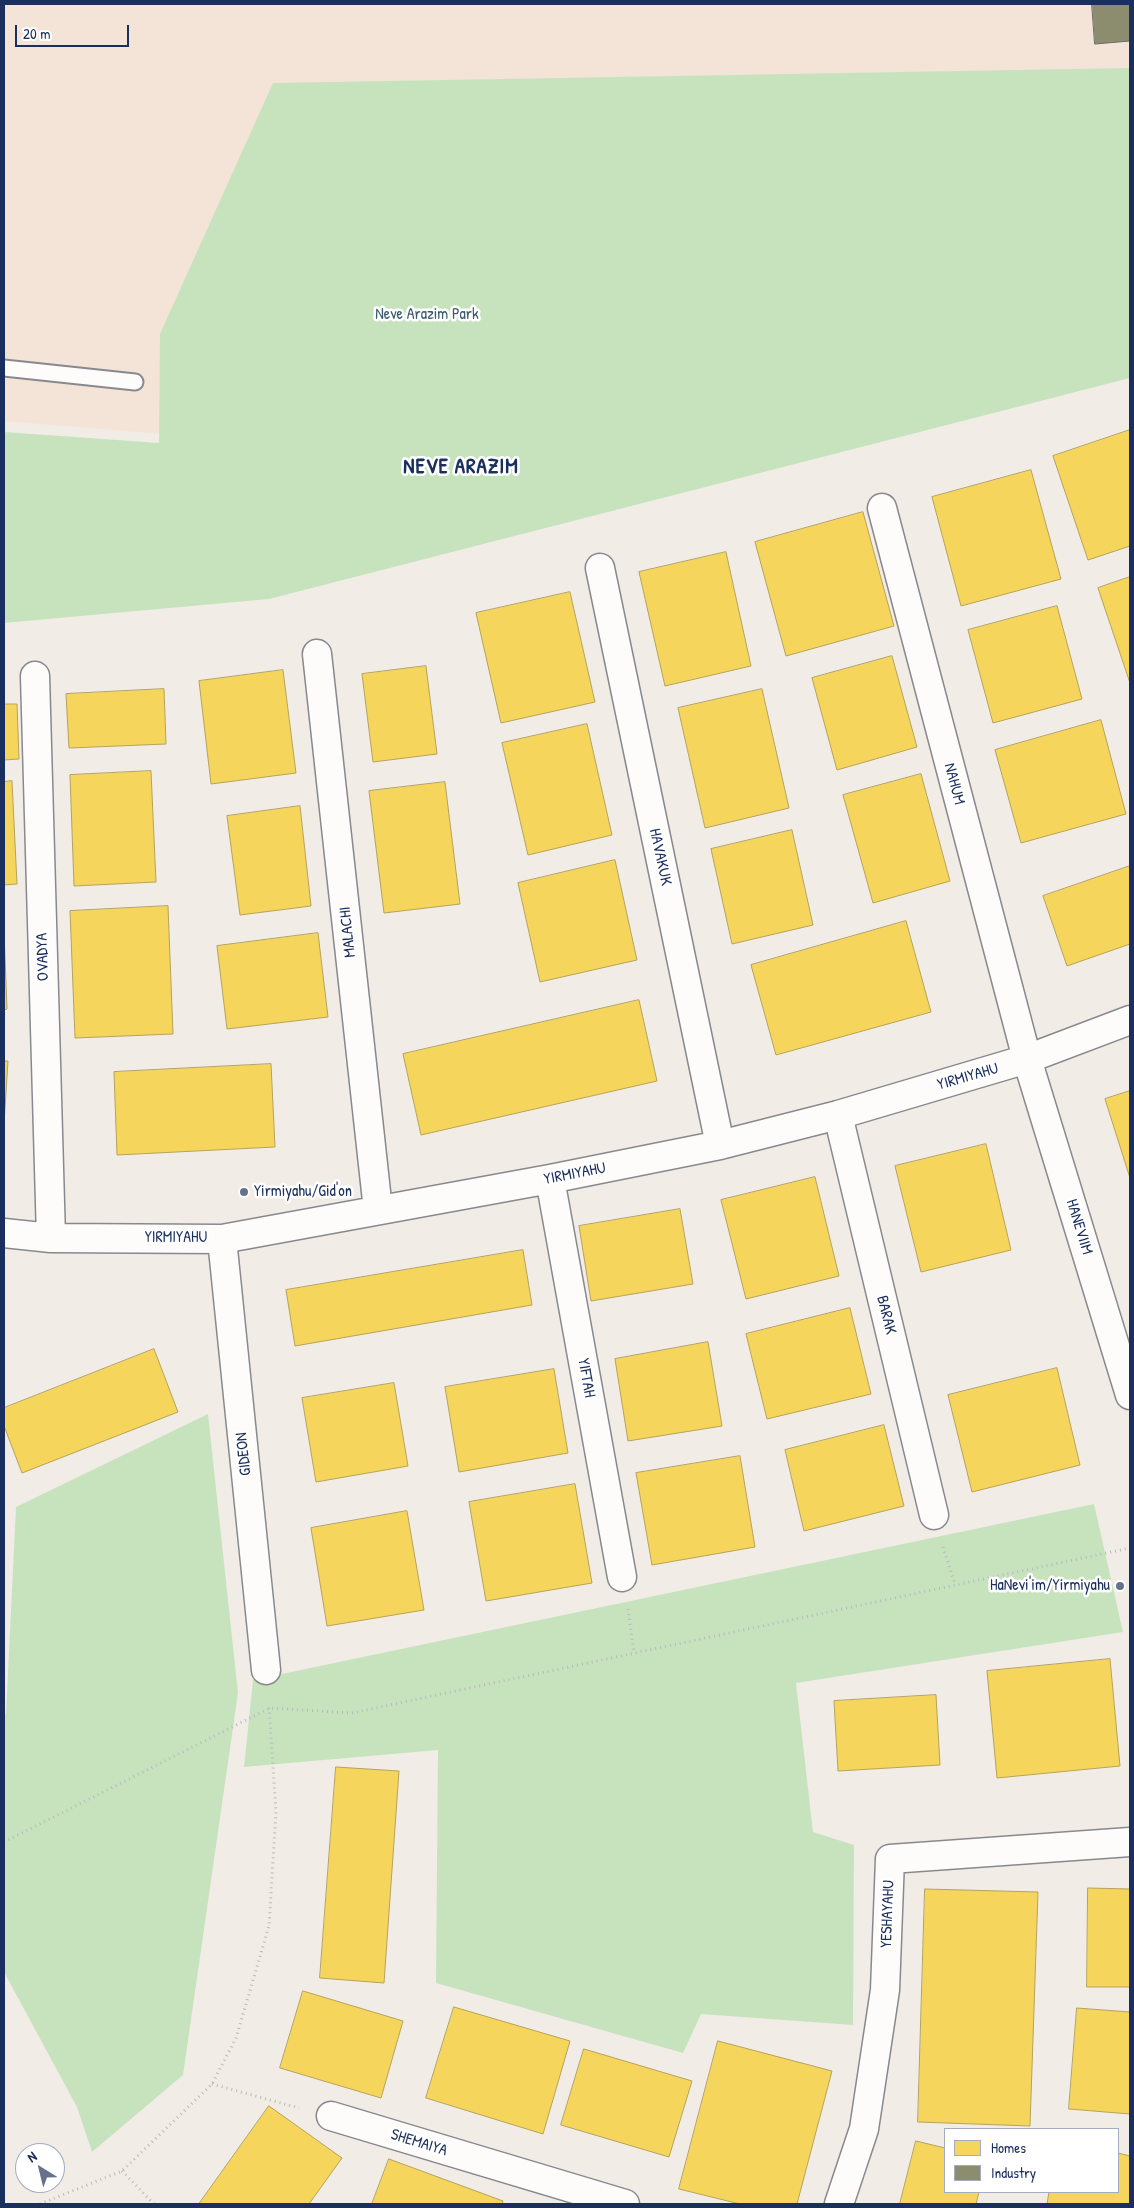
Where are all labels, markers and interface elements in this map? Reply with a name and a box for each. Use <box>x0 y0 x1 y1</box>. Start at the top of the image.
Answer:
scale bar <box>18 15 131 47</box>
text: 20 m <box>23 23 50 44</box>
park label: Neve Arazim Park <box>375 305 479 325</box>
district label: NEVE ARAZIM <box>402 454 520 480</box>
street label: NAHUM <box>939 761 969 807</box>
street label: HAVAKUK <box>645 827 675 887</box>
street label: MALACHI <box>336 906 360 958</box>
street label: OVADYA <box>33 933 53 981</box>
street label: YIRMIYAHU <box>935 1059 1001 1095</box>
street label: YIRMIYAHU <box>542 1159 608 1189</box>
place label: Yirmiyahu/Gid'on <box>254 1182 352 1202</box>
marker: Yirmiyahu/Gid'on <box>238 1186 250 1198</box>
street label: HANEVIIM <box>1061 1197 1097 1257</box>
street label: YIRMIYAHU <box>145 1228 207 1248</box>
street label: BARAK <box>872 1294 900 1336</box>
street label: YIFTAH <box>573 1357 599 1399</box>
street label: GIDEON <box>232 1431 256 1477</box>
place label: HaNevi'im/Yirmiyahu <box>990 1576 1110 1596</box>
marker: HaNevi'im/Yirmiyahu <box>1114 1580 1126 1592</box>
street label: YESHAYAHU <box>877 1880 899 1948</box>
street label: SHEMAIYA <box>389 2125 449 2161</box>
legend <box>944 2128 1119 2193</box>
text: Homes <box>991 2137 1026 2158</box>
north arrow <box>15 2143 65 2193</box>
text: N <box>23 2146 40 2166</box>
text: Industry <box>991 2162 1036 2183</box>

